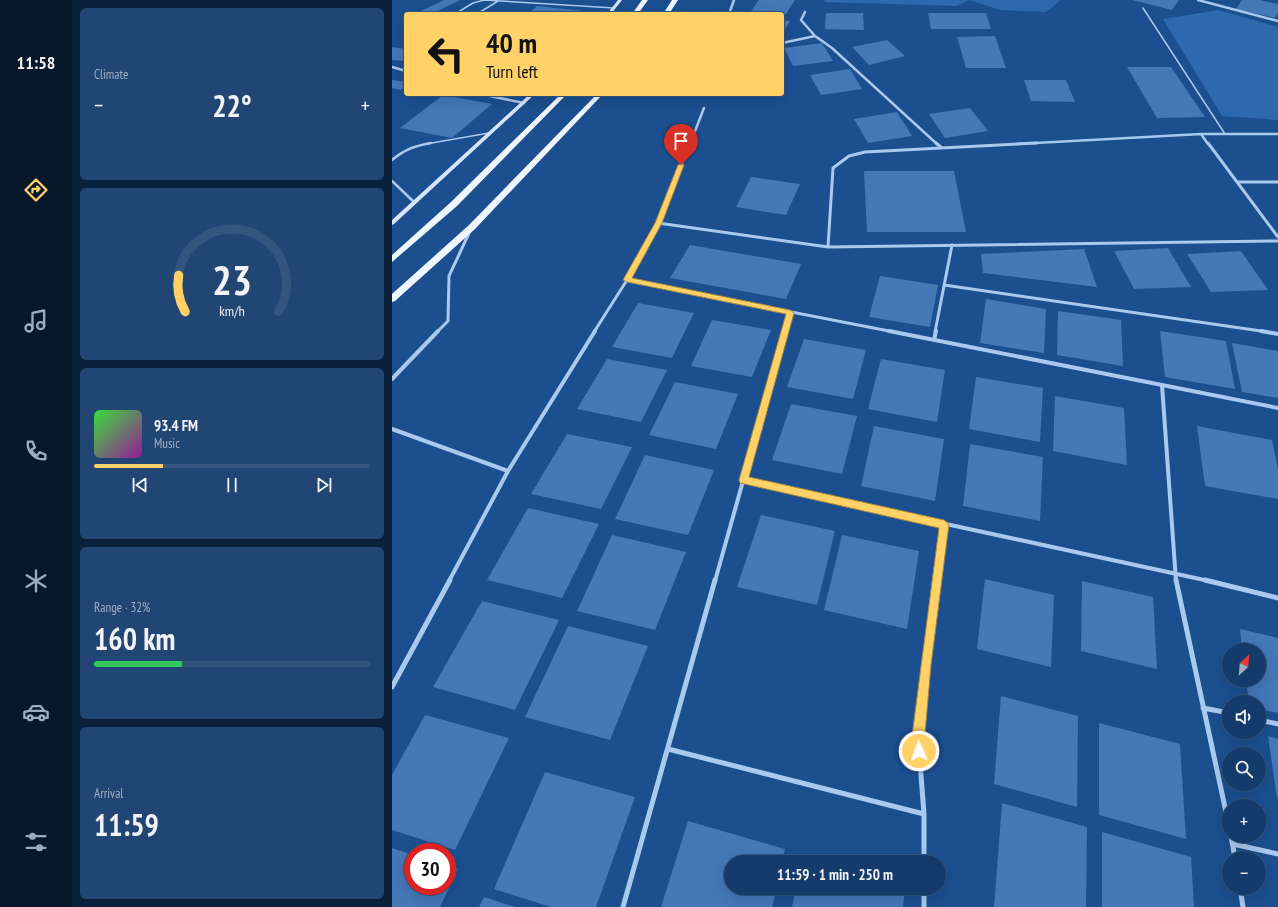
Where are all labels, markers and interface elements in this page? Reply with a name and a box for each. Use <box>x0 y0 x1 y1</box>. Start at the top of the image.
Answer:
text: 40 m <box>486 24 537 61</box>
icon: left <box>420 28 472 80</box>
text: 11:58 <box>17 51 55 74</box>
text: Turn left <box>486 60 538 83</box>
text: Climate <box>94 66 128 83</box>
text: 22° <box>212 86 252 125</box>
text: − <box>94 91 103 119</box>
text: + <box>361 91 370 119</box>
pin <box>664 124 698 165</box>
icon: arrive <box>670 130 692 152</box>
icon: directions <box>22 176 50 204</box>
text: 23 <box>212 252 252 305</box>
text: km/h <box>219 300 245 319</box>
icon: music <box>22 307 50 335</box>
text: 93.4 FM <box>154 416 198 435</box>
text: Music <box>154 435 180 452</box>
icon: phone <box>22 437 50 465</box>
icon: previous <box>129 474 151 496</box>
icon: pause <box>221 474 243 496</box>
icon: next <box>313 474 335 496</box>
icon: climate <box>22 567 50 595</box>
text: Range · 32% <box>94 599 150 616</box>
text: 160 km <box>94 619 175 658</box>
north arrow <box>1222 643 1266 687</box>
map controls <box>1222 643 1266 895</box>
button: sound <box>1222 695 1266 739</box>
icon: car <box>22 698 50 726</box>
position arrow <box>898 730 940 772</box>
button: search <box>1222 747 1266 791</box>
text: Arrival <box>94 785 123 802</box>
button: + <box>1222 799 1266 843</box>
text: 11:59 <box>94 805 159 844</box>
icon: filters <box>22 828 50 856</box>
speed limit sign: 30 <box>404 843 456 895</box>
button: − <box>1222 851 1266 895</box>
text: 11:59 · 1 min · 250 m <box>777 865 893 884</box>

